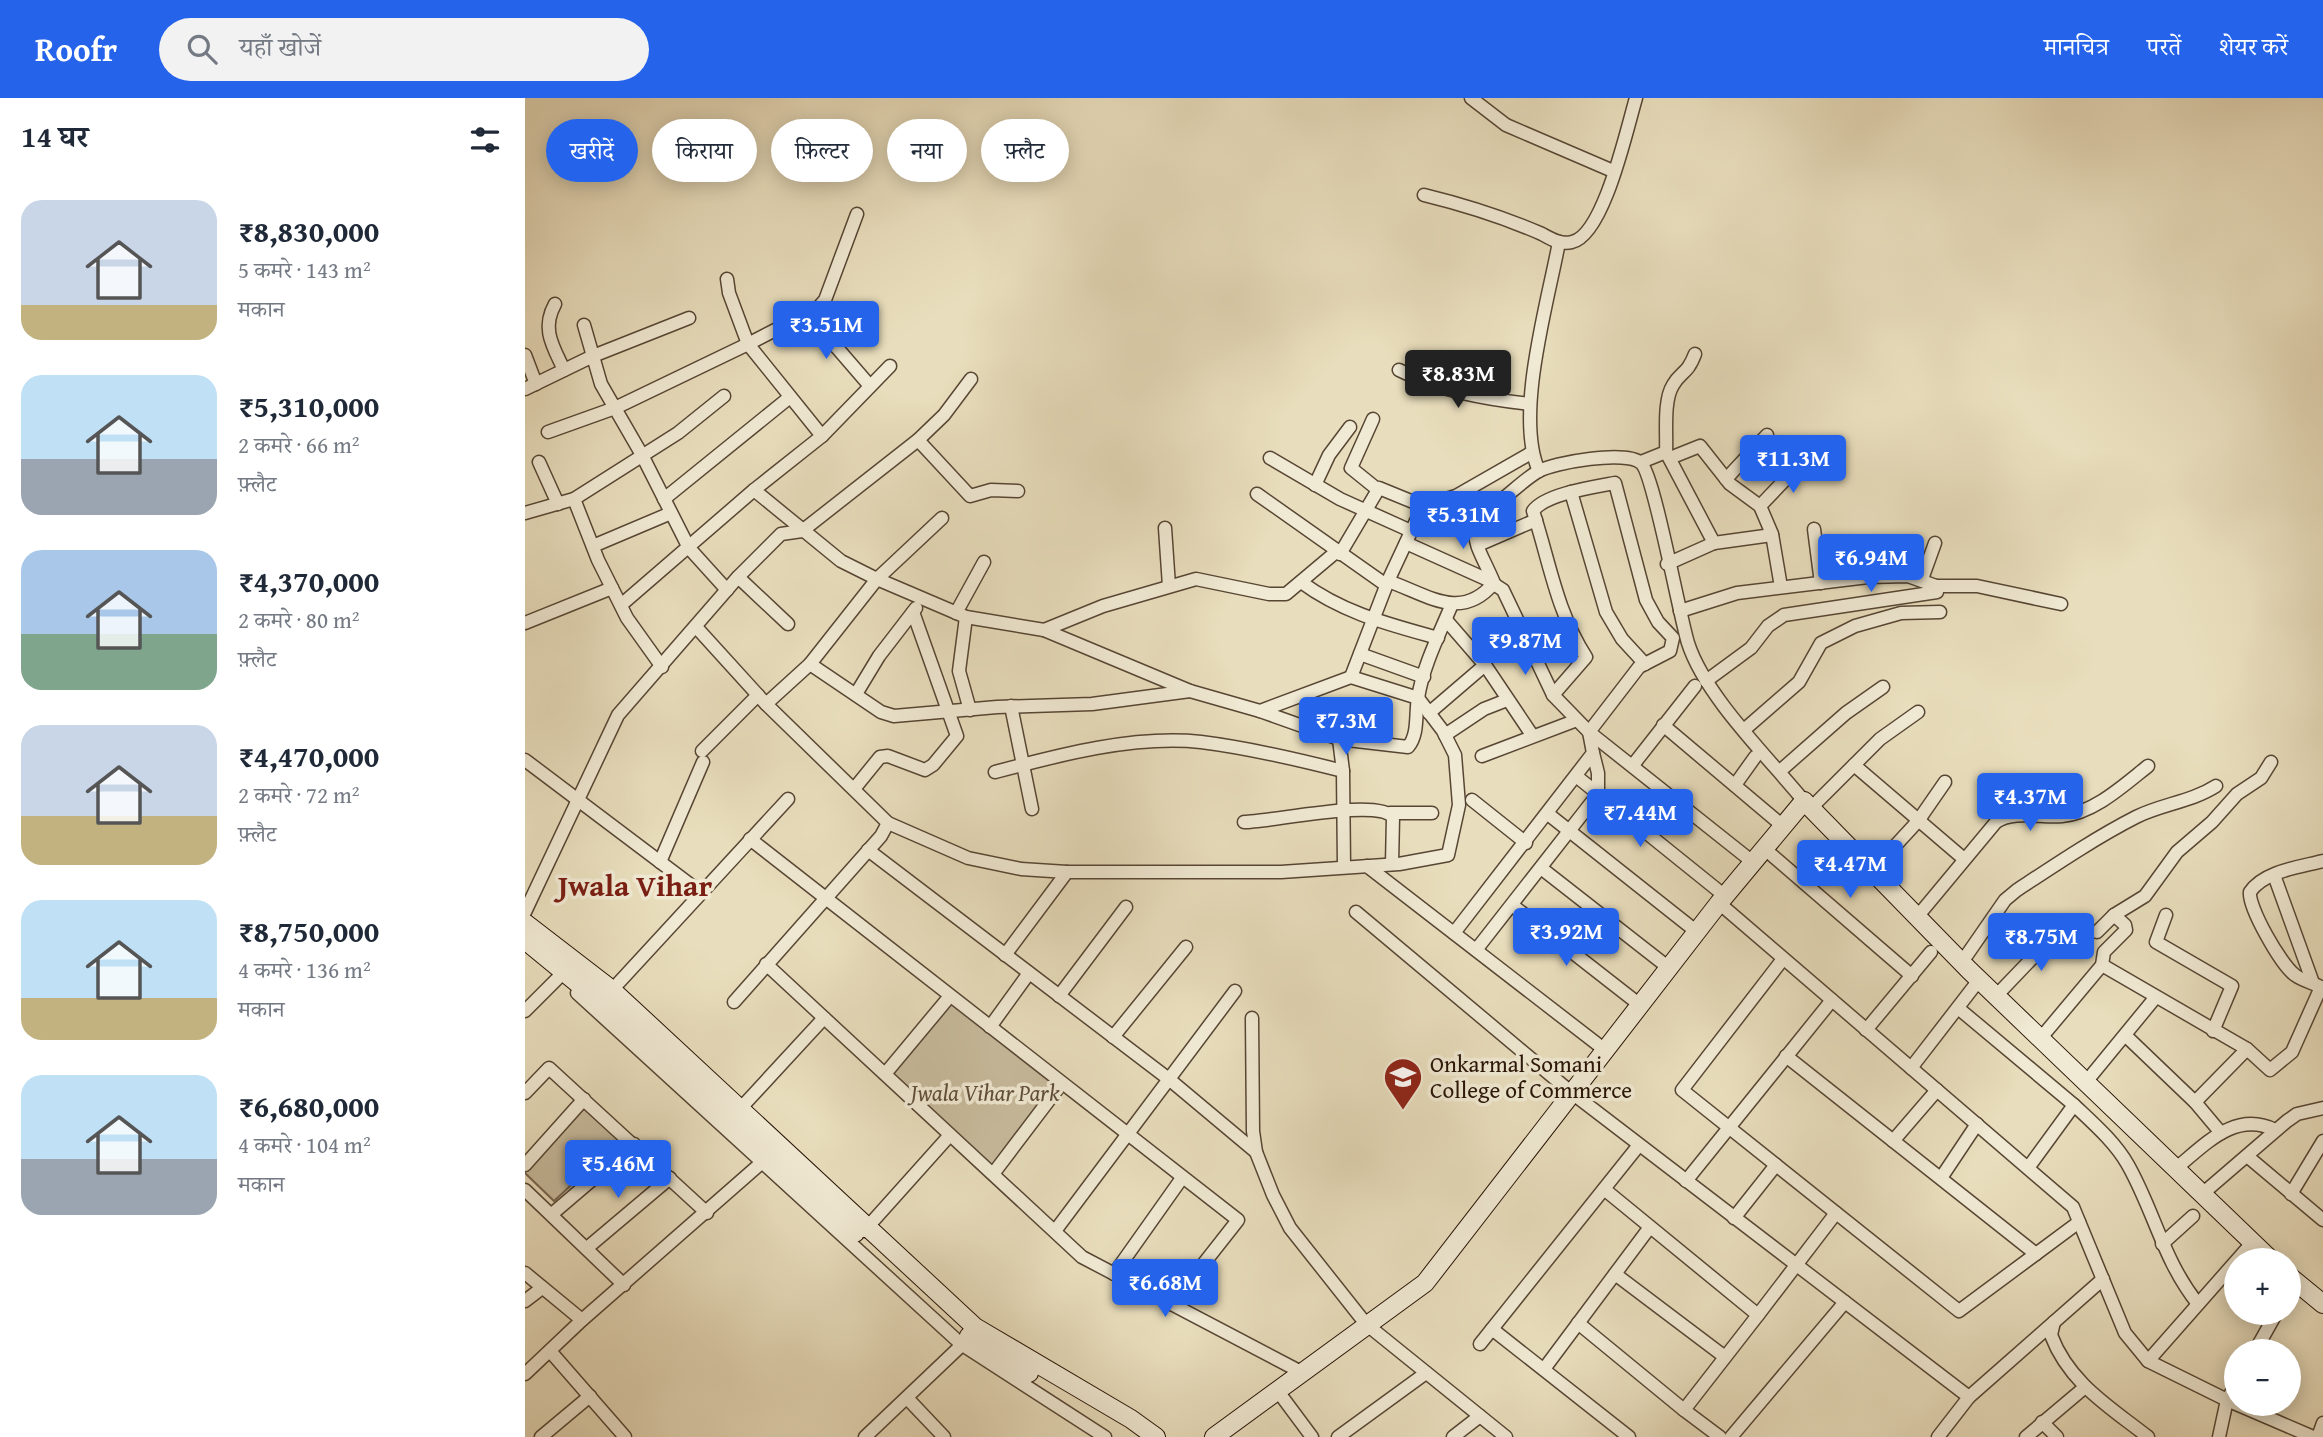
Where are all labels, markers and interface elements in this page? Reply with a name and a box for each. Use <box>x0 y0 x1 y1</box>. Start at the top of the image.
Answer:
search box <box>159 18 649 81</box>
text: Roofr <box>35 25 117 73</box>
text: यहाँ खोजें <box>239 27 321 66</box>
text: मानचित्र <box>2044 29 2109 64</box>
text: परतें <box>2147 29 2181 64</box>
text: शेयर करें <box>2219 29 2288 64</box>
icon: search <box>183 30 221 68</box>
text: 14 घर <box>21 114 88 158</box>
chip: खरीदें <box>546 119 638 182</box>
chip: किराया <box>652 119 757 182</box>
chip: फ़िल्टर <box>771 119 873 182</box>
chip: नया <box>887 119 967 182</box>
chip: फ़्लैट <box>981 119 1069 182</box>
icon: filters <box>466 121 504 159</box>
text: ₹8,830,000 <box>238 209 379 253</box>
icon: home <box>77 228 161 312</box>
text: 5 कमरे · 143 m² <box>238 253 371 286</box>
text: मकान <box>238 292 285 325</box>
pin: ₹3.51M <box>769 302 883 361</box>
text: ₹3.51M <box>789 307 863 340</box>
pin: ₹8.83M <box>1401 350 1515 410</box>
text: ₹8.83M <box>1421 356 1495 389</box>
text: ₹5,310,000 <box>238 384 379 428</box>
icon: home <box>77 403 161 487</box>
text: 2 कमरे · 66 m² <box>238 428 360 461</box>
pin: ₹11.3M <box>1736 436 1850 495</box>
text: ₹11.3M <box>1756 441 1830 474</box>
text: फ़्लैट <box>238 467 276 500</box>
pin: ₹5.31M <box>1406 491 1520 551</box>
text: ₹5.31M <box>1426 497 1500 530</box>
pin: ₹6.94M <box>1814 534 1928 594</box>
text: ₹6.94M <box>1834 540 1908 573</box>
text: ₹4,370,000 <box>238 559 379 603</box>
icon: home <box>77 578 161 662</box>
text: 2 कमरे · 80 m² <box>238 603 360 636</box>
pin: ₹9.87M <box>1468 618 1582 677</box>
text: ₹9.87M <box>1488 623 1562 656</box>
text: फ़्लैट <box>238 642 276 675</box>
pin: ₹7.3M <box>1297 698 1395 757</box>
text: ₹7.3M <box>1315 703 1377 736</box>
text: ₹4,470,000 <box>238 734 379 778</box>
icon: home <box>77 753 161 837</box>
pin: ₹4.37M <box>1973 774 2087 833</box>
text: 2 कमरे · 72 m² <box>238 778 360 811</box>
text: ₹4.37M <box>1993 779 2067 812</box>
pin: ₹7.44M <box>1583 790 1697 849</box>
text: ₹7.44M <box>1603 795 1677 828</box>
text: फ़्लैट <box>238 817 276 850</box>
pin: ₹4.47M <box>1793 840 1907 900</box>
text: ₹4.47M <box>1813 846 1887 879</box>
district label: Jwala Vihar <box>553 863 712 907</box>
pin: ₹3.92M <box>1509 908 1623 968</box>
text: ₹8,750,000 <box>238 909 379 953</box>
text: ₹3.92M <box>1529 914 1603 947</box>
pin: ₹8.75M <box>1984 914 2098 973</box>
text: ₹8.75M <box>2004 919 2078 952</box>
icon: home <box>77 928 161 1012</box>
text: 4 कमरे · 136 m² <box>238 953 371 986</box>
text: मकान <box>238 992 285 1025</box>
place label: Onkarmal Somani College of Commerce <box>1430 1047 1632 1106</box>
school or university icon: Onkarmal Somani College of Commerce <box>1382 1056 1424 1111</box>
park label: Jwala Vihar Park <box>907 1076 1060 1109</box>
text: ₹6,680,000 <box>238 1084 379 1128</box>
icon: home <box>77 1103 161 1187</box>
text: 4 कमरे · 104 m² <box>238 1128 371 1161</box>
pin: ₹5.46M <box>561 1140 675 1200</box>
text: ₹5.46M <box>581 1146 655 1179</box>
text: मकान <box>238 1167 285 1200</box>
map controls <box>2224 1248 2301 1416</box>
button: + <box>2224 1248 2301 1325</box>
pin: ₹6.68M <box>1108 1260 1222 1319</box>
text: ₹6.68M <box>1128 1265 1202 1298</box>
button: − <box>2224 1339 2301 1416</box>

